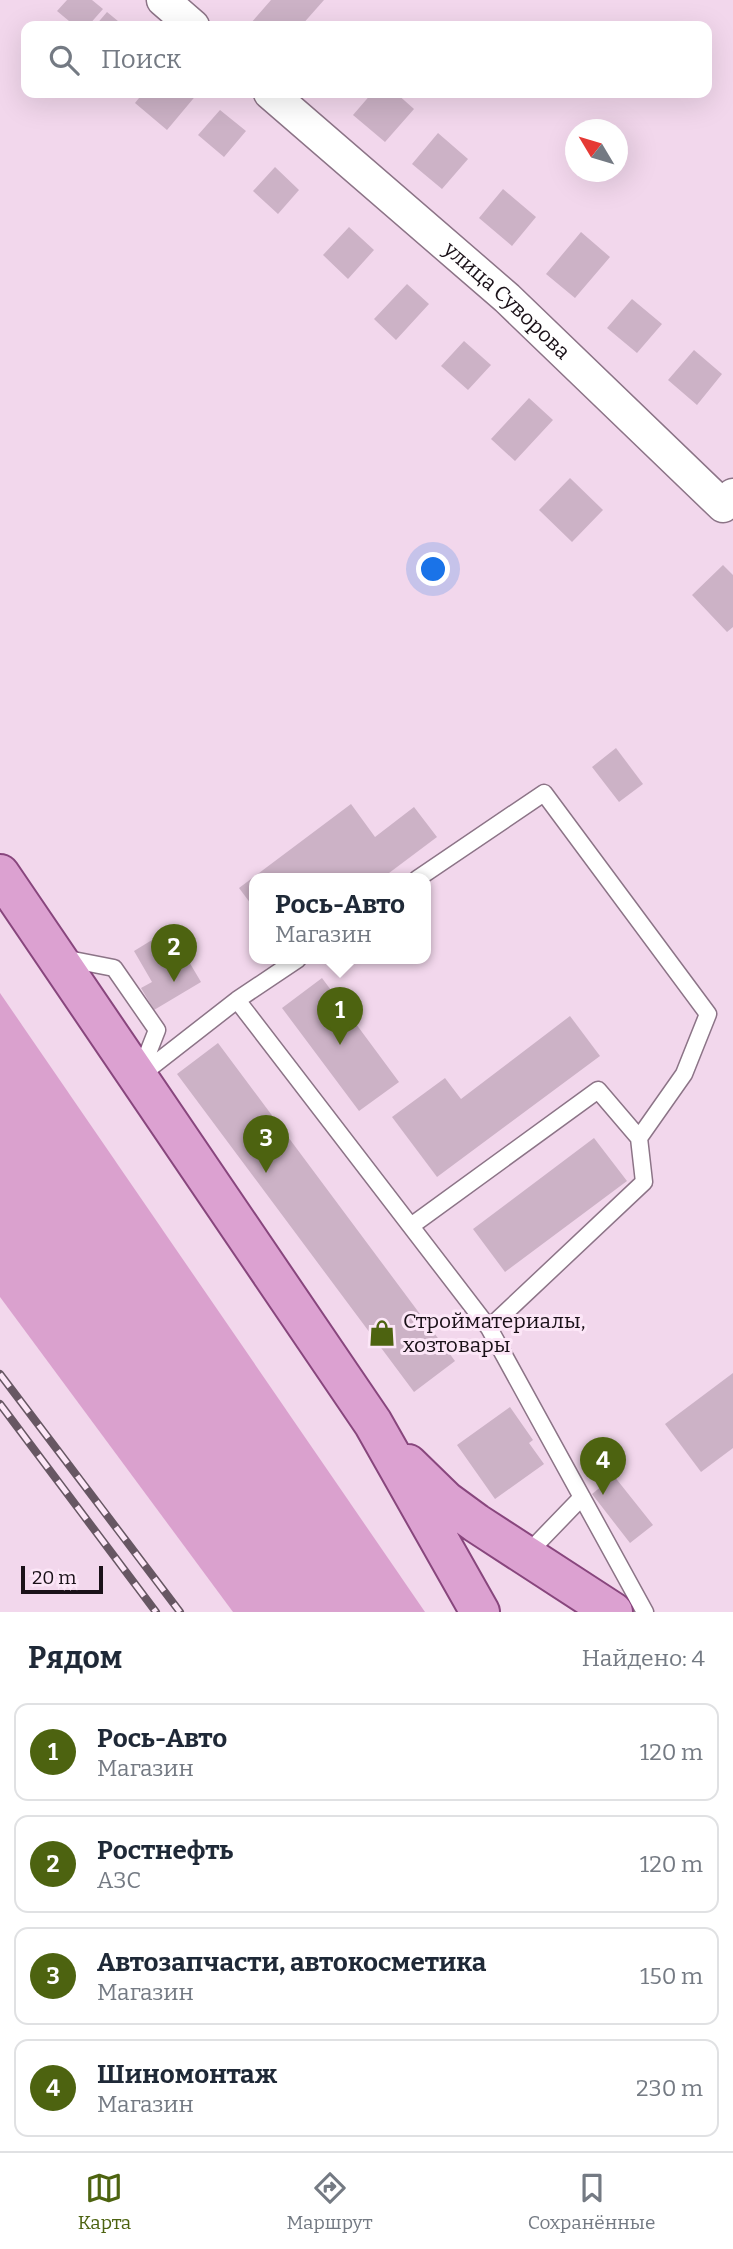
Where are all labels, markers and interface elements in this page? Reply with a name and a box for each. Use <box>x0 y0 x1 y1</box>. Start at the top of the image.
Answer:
search box <box>21 21 712 98</box>
icon: search <box>45 41 83 79</box>
text: Поиск <box>101 44 181 75</box>
north arrow <box>565 119 628 182</box>
street label: улица Суворова <box>438 236 576 365</box>
your location <box>416 552 450 586</box>
popup <box>249 873 431 964</box>
text: Рось-Авто <box>275 889 405 920</box>
text: Магазин <box>275 920 372 948</box>
pin: 2 <box>151 924 197 982</box>
pin: 1 <box>317 987 363 1045</box>
pin: 3 <box>243 1115 289 1173</box>
place label: Стройматериалы, хозтовары <box>403 1308 585 1358</box>
shop icon: Стройматериалы, хозтовары <box>367 1318 397 1348</box>
pin: 4 <box>580 1437 626 1495</box>
scale bar <box>21 1563 103 1595</box>
text: 20 m <box>32 1566 76 1589</box>
text: Рядом <box>28 1640 122 1676</box>
text: Найдено: 4 <box>582 1644 705 1672</box>
text: Рось-Авто <box>97 1723 227 1754</box>
text: 1 <box>48 1738 58 1766</box>
text: 120 m <box>640 1738 703 1766</box>
text: Магазин <box>97 1754 194 1782</box>
text: Ростнефть <box>97 1835 233 1866</box>
text: 2 <box>47 1850 59 1878</box>
text: 120 m <box>640 1850 703 1878</box>
text: АЗС <box>97 1866 141 1894</box>
text: Автозапчасти, автокосметика <box>97 1947 486 1978</box>
text: 3 <box>46 1962 60 1990</box>
text: 150 m <box>640 1962 703 1990</box>
text: Магазин <box>97 1978 194 2006</box>
text: Шиномонтаж <box>97 2059 277 2090</box>
text: 4 <box>46 2074 60 2102</box>
text: 230 m <box>636 2074 703 2102</box>
text: Магазин <box>97 2090 194 2118</box>
tab: Карта <box>78 2169 131 2234</box>
tab: Маршрут <box>286 2169 373 2234</box>
tab: Сохранённые <box>528 2169 655 2234</box>

